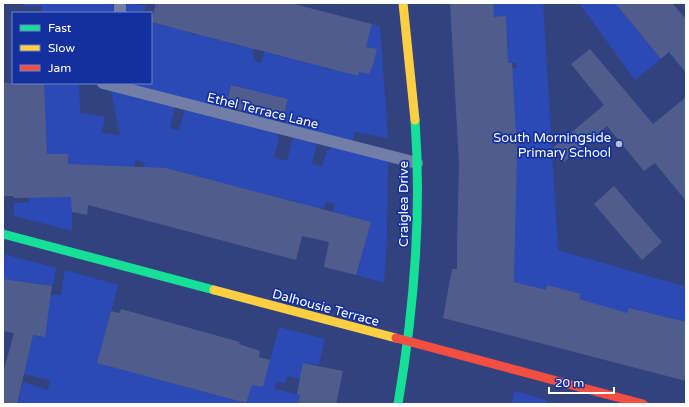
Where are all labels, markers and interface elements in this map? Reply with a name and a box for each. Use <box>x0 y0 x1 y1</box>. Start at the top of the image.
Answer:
legend <box>12 12 152 84</box>
text: Fast <box>48 21 72 35</box>
text: Slow <box>48 41 75 55</box>
text: Jam <box>48 61 71 75</box>
street label: Ethel Terrace Lane <box>205 89 320 133</box>
place label: South Morningside Primary School <box>493 130 611 161</box>
marker: South Morningside Primary School <box>614 139 624 149</box>
street label: Craiglea Drive <box>396 161 412 247</box>
street label: Dalhousie Terrace <box>271 286 381 330</box>
scale bar <box>549 369 614 395</box>
text: 20 m <box>555 376 584 390</box>

